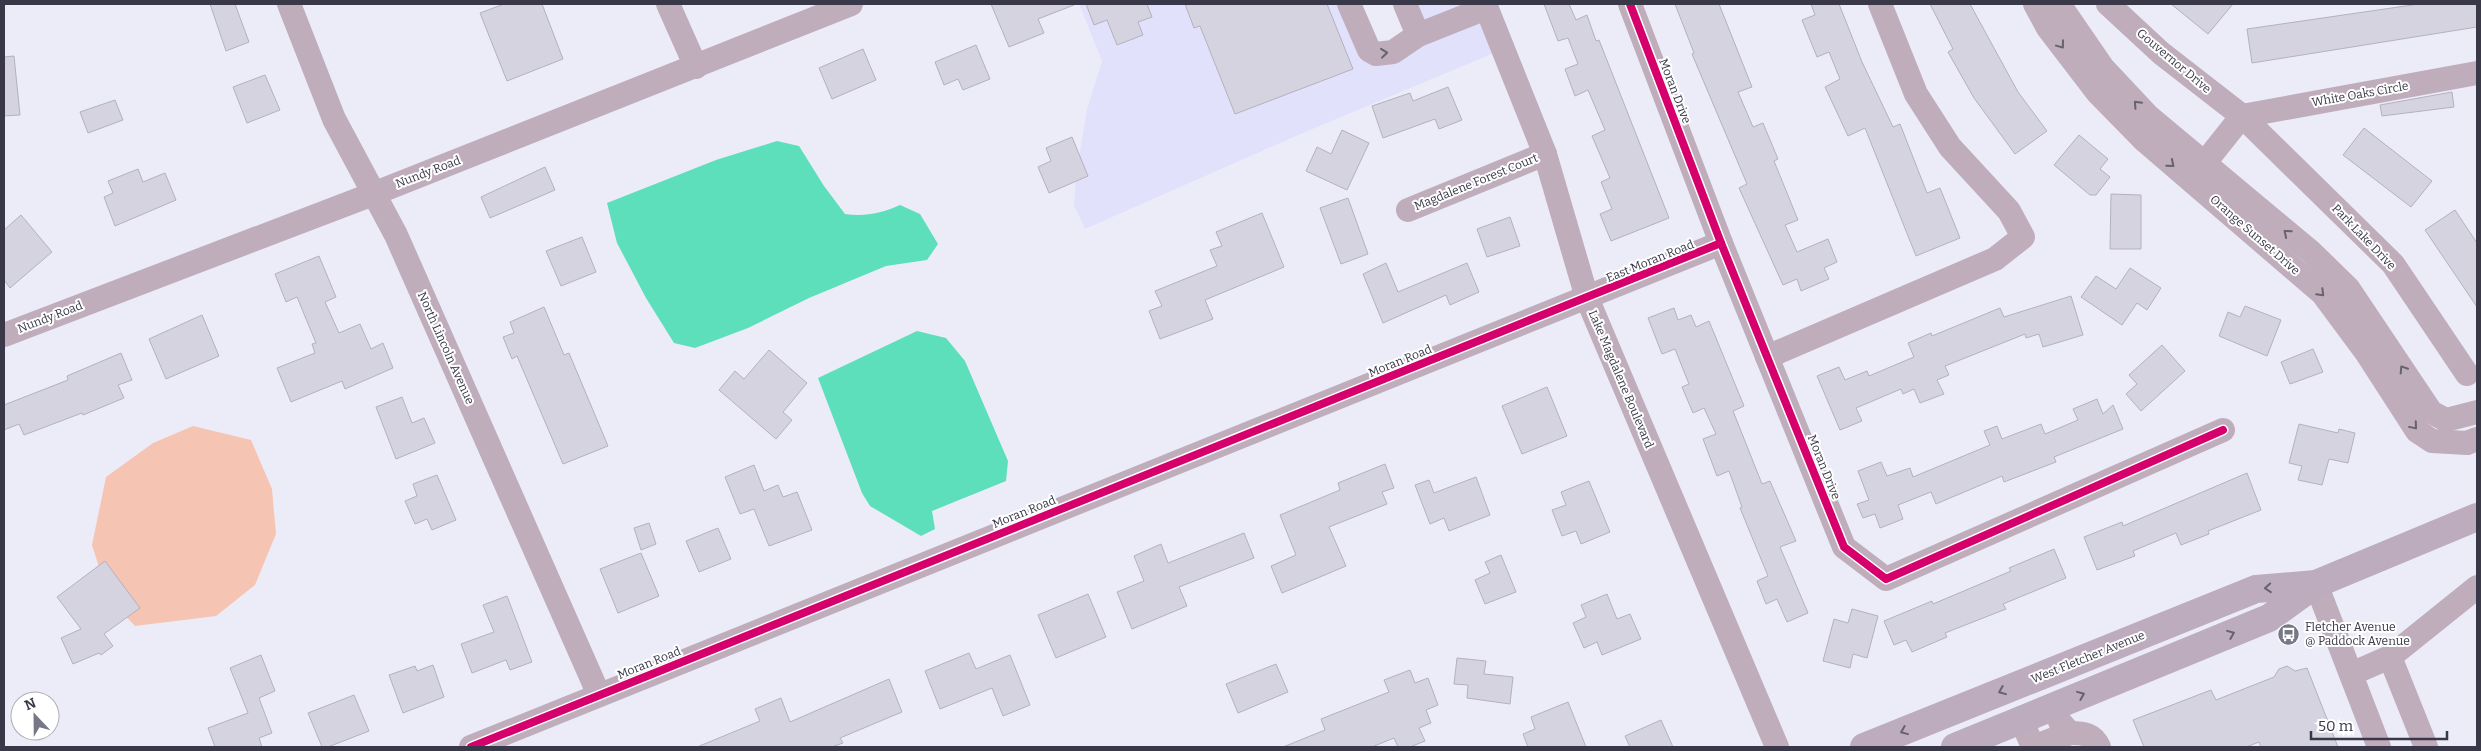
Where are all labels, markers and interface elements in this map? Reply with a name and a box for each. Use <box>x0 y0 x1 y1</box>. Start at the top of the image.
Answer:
street label: Gouvernor Drive <box>2134 26 2214 96</box>
one-way arrow <box>2055 39 2064 49</box>
one-way arrow <box>1380 48 1388 59</box>
street label: Moran Drive <box>1656 57 1694 125</box>
street label: White Oaks Circle <box>2310 79 2410 109</box>
one-way arrow <box>2134 101 2143 110</box>
street label: Magdalene Forest Court <box>1412 150 1541 213</box>
street label: Nundy Road <box>394 153 462 191</box>
one-way arrow <box>2166 158 2175 167</box>
street label: Orange Sunset Drive <box>2207 192 2303 278</box>
street label: Park Lake Drive <box>2329 201 2399 273</box>
one-way arrow <box>2284 230 2293 238</box>
street label: East Moran Road <box>1604 237 1696 285</box>
one-way arrow <box>2315 287 2324 296</box>
street label: North Lincoln Avenue <box>415 290 477 406</box>
street label: Nundy Road <box>16 298 84 336</box>
street label: Lake Magdalene Boulevard <box>1586 308 1656 450</box>
street label: Moran Road <box>1366 342 1434 380</box>
one-way arrow <box>2400 365 2409 374</box>
one-way arrow <box>2408 420 2417 429</box>
street label: Moran Drive <box>1805 433 1843 501</box>
street label: Moran Road <box>990 493 1058 531</box>
one-way arrow <box>2263 582 2271 593</box>
place label: Fletcher Avenue @ Paddock Avenue <box>2305 620 2410 648</box>
bus stop icon: Fletcher Avenue @ Paddock Avenue <box>2277 622 2301 646</box>
street label: West Fletcher Avenue <box>2029 628 2147 686</box>
one-way arrow <box>2226 630 2235 640</box>
street label: Moran Road <box>615 644 683 682</box>
one-way arrow <box>1999 686 2007 696</box>
north arrow <box>10 691 60 741</box>
one-way arrow <box>2076 691 2084 701</box>
text: N <box>22 694 39 714</box>
scale bar <box>2311 708 2447 740</box>
text: 50 m <box>2318 717 2354 735</box>
one-way arrow <box>1900 726 1908 736</box>

